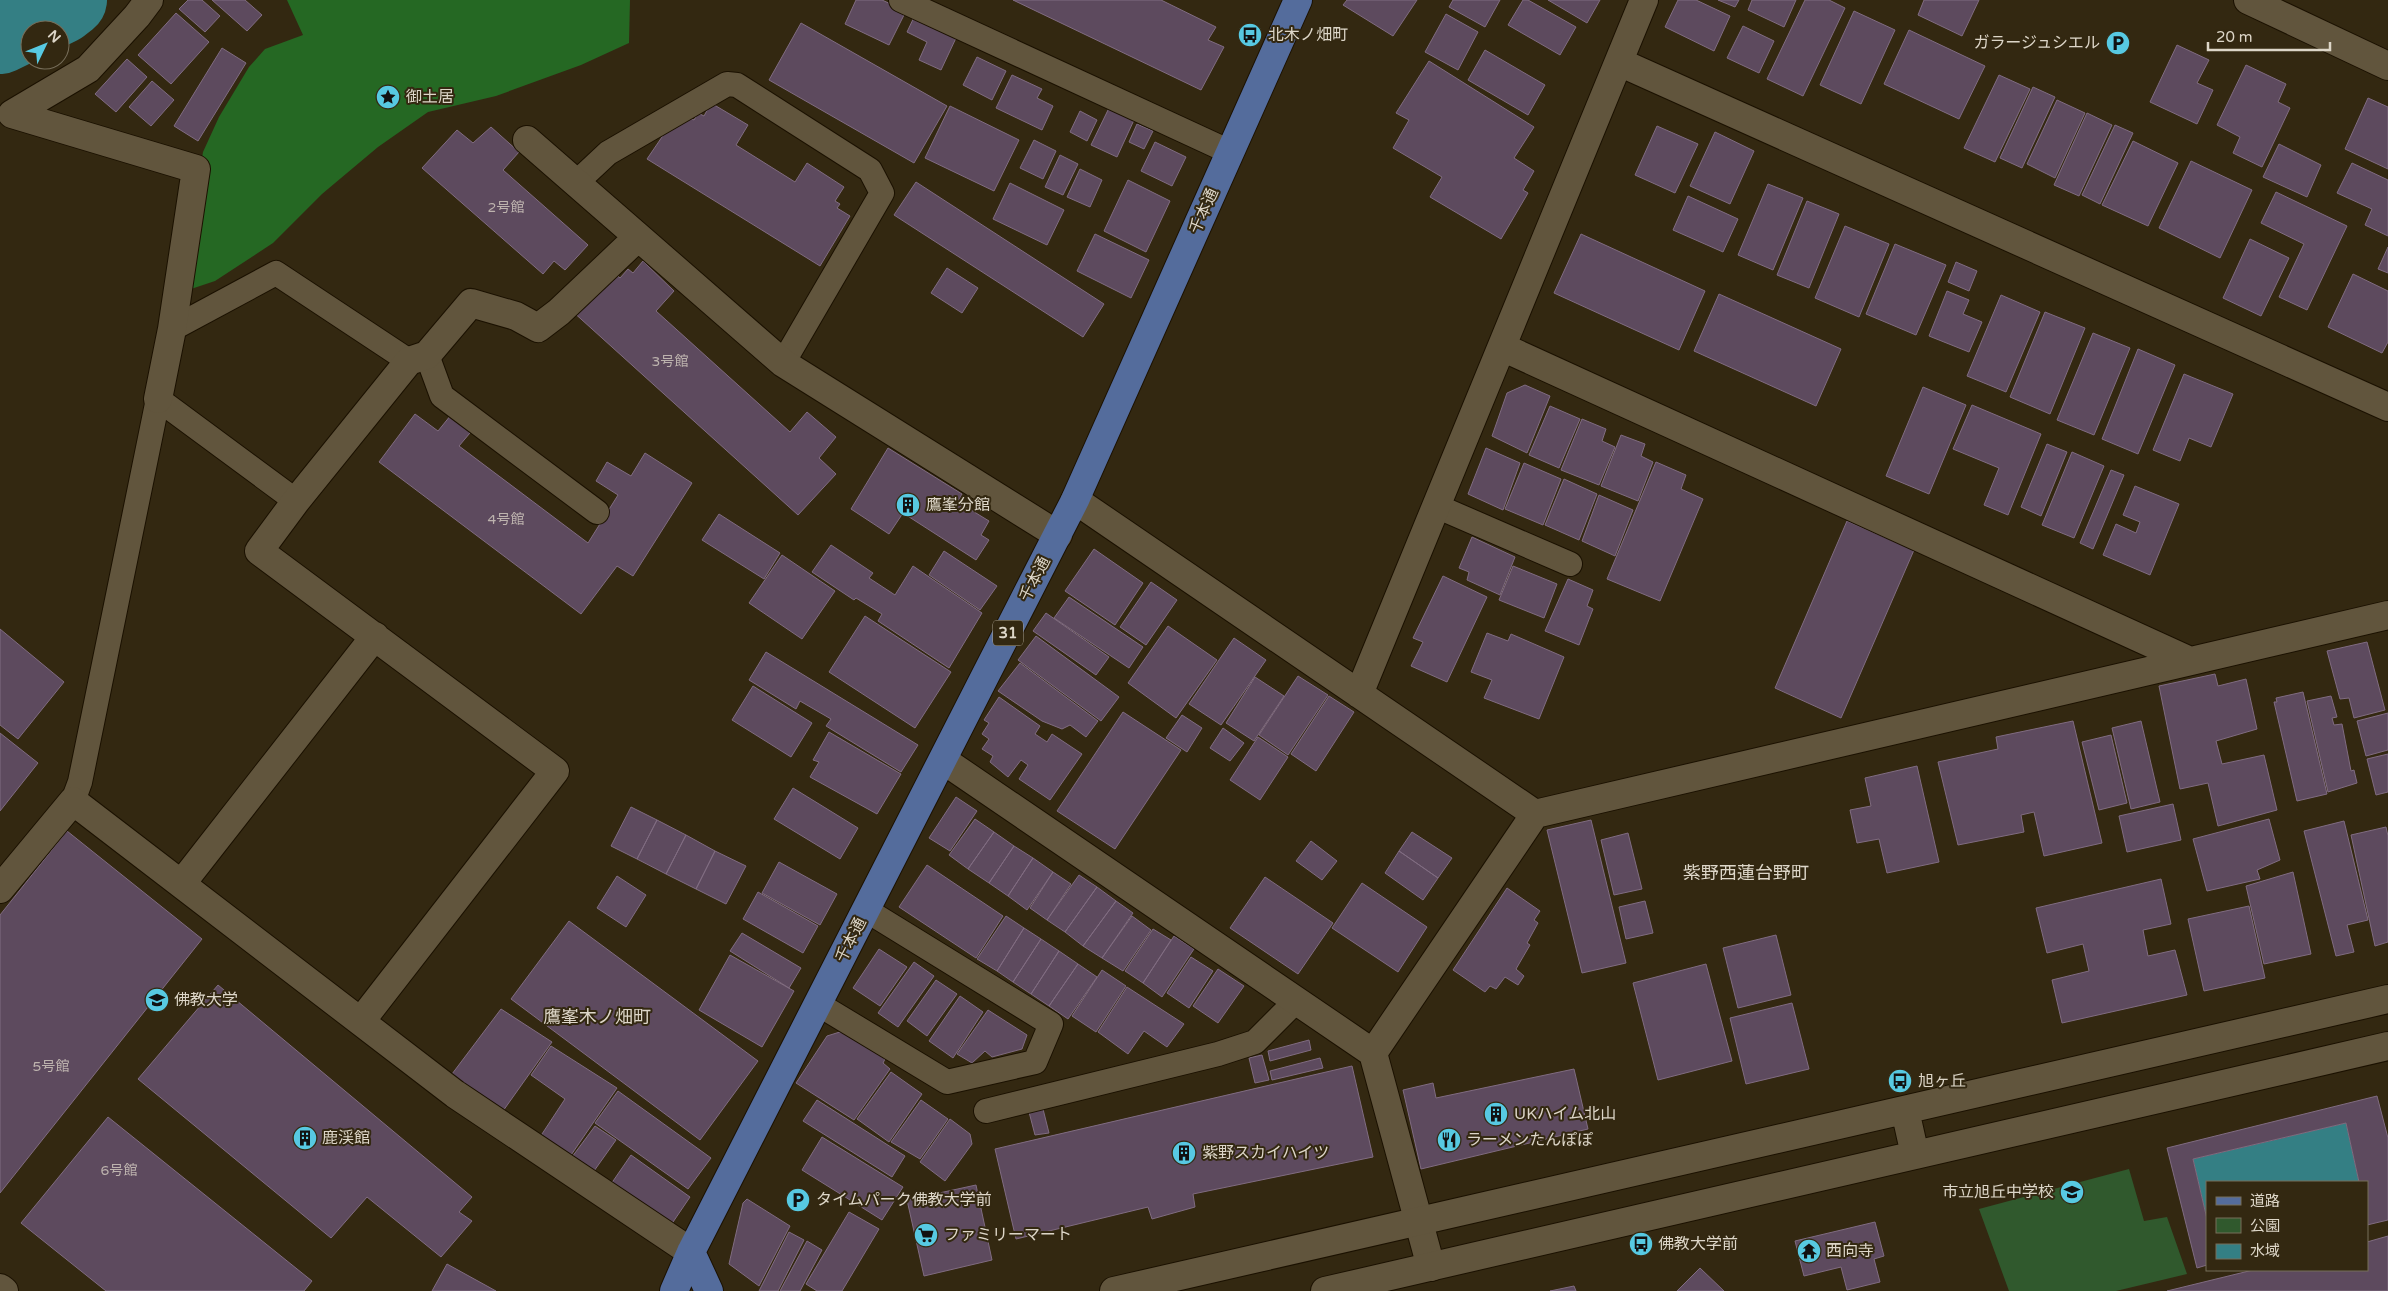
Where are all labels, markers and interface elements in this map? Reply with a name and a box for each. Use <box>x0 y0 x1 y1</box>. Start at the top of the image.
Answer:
north arrow <box>20 20 70 70</box>
scale bar <box>2208 20 2330 52</box>
bus stop icon: 北木ノ畑町 <box>1237 22 1263 48</box>
place label: 北木ノ畑町 <box>1268 25 1348 45</box>
text: N <box>44 27 64 46</box>
text: 20 m <box>2216 28 2253 46</box>
parking icon: ガラージュシエル <box>2105 30 2131 56</box>
place label: ガラージュシエル <box>1973 33 2100 53</box>
place icon: 御土居 <box>375 84 401 110</box>
place label: 御土居 <box>406 87 454 107</box>
street label: 千本通 <box>1185 185 1223 237</box>
house number: 2号館 <box>488 199 524 216</box>
house number: 3号館 <box>652 353 688 370</box>
building icon: 鷹峯分館 <box>895 492 921 518</box>
place label: 鷹峯分館 <box>926 495 990 515</box>
house number: 4号館 <box>488 511 524 528</box>
street label: 千本通 <box>1015 553 1055 605</box>
road number: 31 <box>993 620 1023 646</box>
district label: 紫野西蓮台野町 <box>1683 862 1809 884</box>
street label: 千本通 <box>831 914 871 966</box>
school or university icon: 佛教大学 <box>144 987 170 1013</box>
place label: 佛教大学 <box>174 990 238 1010</box>
district label: 鷹峯木ノ畑町 <box>543 1006 651 1028</box>
house number: 5号館 <box>33 1058 69 1075</box>
bus stop icon: 旭ヶ丘 <box>1887 1068 1913 1094</box>
place label: 旭ヶ丘 <box>1918 1071 1966 1091</box>
building icon: UKハイム北山 <box>1483 1101 1509 1127</box>
place label: UKハイム北山 <box>1514 1104 1616 1124</box>
building icon: 鹿渓館 <box>292 1125 318 1151</box>
restaurant icon: ラーメンたんぽぽ <box>1436 1127 1462 1153</box>
place label: 鹿渓館 <box>322 1128 370 1148</box>
place label: ラーメンたんぽぽ <box>1466 1130 1593 1150</box>
building icon: 紫野スカイハイツ <box>1171 1140 1197 1166</box>
place label: 紫野スカイハイツ <box>1202 1143 1329 1163</box>
house number: 6号館 <box>101 1162 137 1179</box>
school or university icon: 市立旭丘中学校 <box>2059 1179 2085 1205</box>
legend <box>2206 1181 2368 1271</box>
place label: 市立旭丘中学校 <box>1942 1182 2054 1202</box>
parking icon: タイムパーク佛教大学前 <box>785 1187 811 1213</box>
place label: タイムパーク佛教大学前 <box>816 1190 992 1210</box>
text: 道路 <box>2250 1192 2280 1210</box>
text: 公園 <box>2250 1217 2280 1235</box>
supermarket icon: ファミリーマート <box>913 1222 939 1248</box>
place label: ファミリーマート <box>944 1225 1072 1245</box>
bus stop icon: 佛教大学前 <box>1628 1231 1654 1257</box>
place label: 佛教大学前 <box>1658 1234 1738 1254</box>
temple icon: 西向寺 <box>1796 1238 1822 1264</box>
place label: 西向寺 <box>1826 1241 1874 1261</box>
text: 水域 <box>2250 1242 2280 1260</box>

